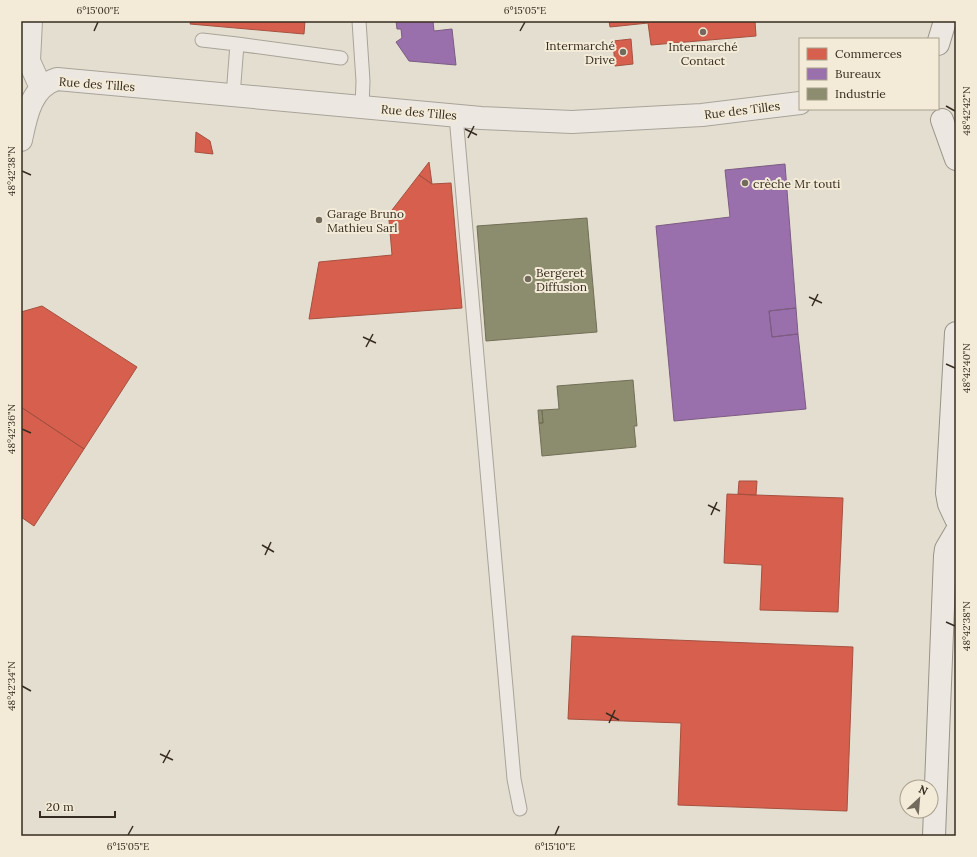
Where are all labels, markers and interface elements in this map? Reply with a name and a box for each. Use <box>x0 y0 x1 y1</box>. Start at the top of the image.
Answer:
text: 6°15'00"E <box>76 4 120 17</box>
text: 6°15'05"E <box>504 4 546 17</box>
marker: Intermarché Contact <box>698 27 708 37</box>
place label: Intermarché Drive <box>545 38 615 67</box>
legend <box>799 38 939 110</box>
place label: Intermarché Contact <box>668 39 738 68</box>
text: Commerces <box>835 46 902 61</box>
marker: Intermarché Drive <box>618 47 628 57</box>
text: Bureaux <box>835 66 881 81</box>
street label: Rue des Tilles <box>58 74 136 94</box>
text: Industrie <box>835 86 886 101</box>
text: 48°42'42"N <box>960 86 973 136</box>
street label: Rue des Tilles <box>703 98 781 122</box>
street label: Rue des Tilles <box>380 101 458 123</box>
text: 48°42'38"N <box>5 146 18 196</box>
place label: crèche Mr touti <box>753 176 840 191</box>
marker: crèche Mr touti <box>740 178 750 188</box>
place label: Garage Bruno Mathieu Sarl <box>327 206 404 235</box>
marker: Garage Bruno Mathieu Sarl <box>314 215 324 225</box>
place label: Bergeret Diffusion <box>536 265 587 294</box>
marker: Bergeret Diffusion <box>523 274 533 284</box>
text: 48°42'40"N <box>960 343 973 393</box>
text: 48°42'36"N <box>5 404 18 454</box>
text: 48°42'38"N <box>960 601 973 651</box>
text: 48°42'34"N <box>5 661 18 711</box>
north arrow <box>899 779 939 819</box>
text: N <box>916 782 931 798</box>
scale bar <box>40 793 115 819</box>
text: 20 m <box>46 799 74 814</box>
text: 6°15'05"E <box>107 840 149 853</box>
text: 6°15'10"E <box>535 840 575 853</box>

